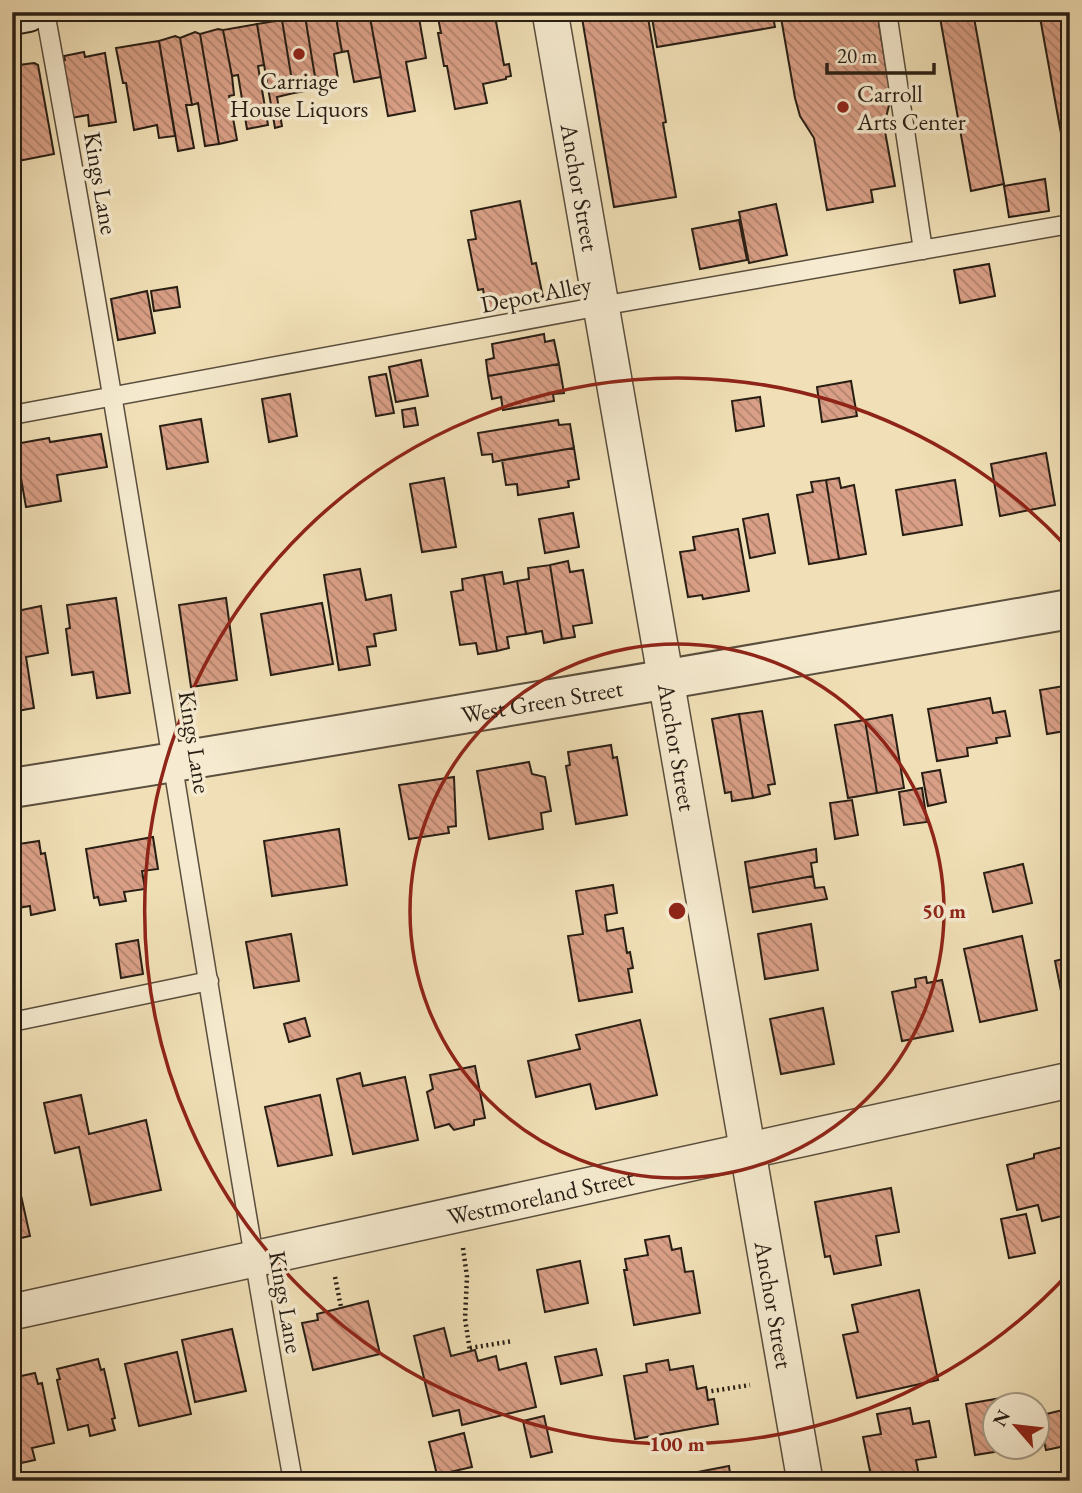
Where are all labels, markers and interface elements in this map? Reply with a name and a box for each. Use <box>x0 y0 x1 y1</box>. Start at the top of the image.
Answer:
scale bar <box>827 32 933 76</box>
text: 20 m <box>837 42 878 69</box>
marker: Carriage House Liquors <box>291 46 307 62</box>
place label: Carriage House Liquors <box>230 65 368 124</box>
place label: Carroll Arts Center <box>856 78 966 137</box>
marker: Carroll Arts Center <box>835 99 851 115</box>
street label: Anchor Street <box>554 120 607 254</box>
street label: Kings Lane <box>77 129 125 237</box>
street label: Depot Alley <box>478 268 594 320</box>
street label: West Green Street <box>459 672 625 730</box>
street label: Anchor Street <box>651 680 704 814</box>
street label: Kings Lane <box>172 688 218 796</box>
text: 50 m <box>922 897 966 924</box>
centre of rings <box>665 899 689 923</box>
street label: Westmoreland Street <box>444 1161 637 1232</box>
street label: Anchor Street <box>748 1237 801 1371</box>
street label: Kings Lane <box>262 1248 310 1356</box>
north arrow <box>981 1392 1050 1462</box>
text: N <box>987 1405 1016 1431</box>
text: 100 m <box>649 1430 705 1457</box>

